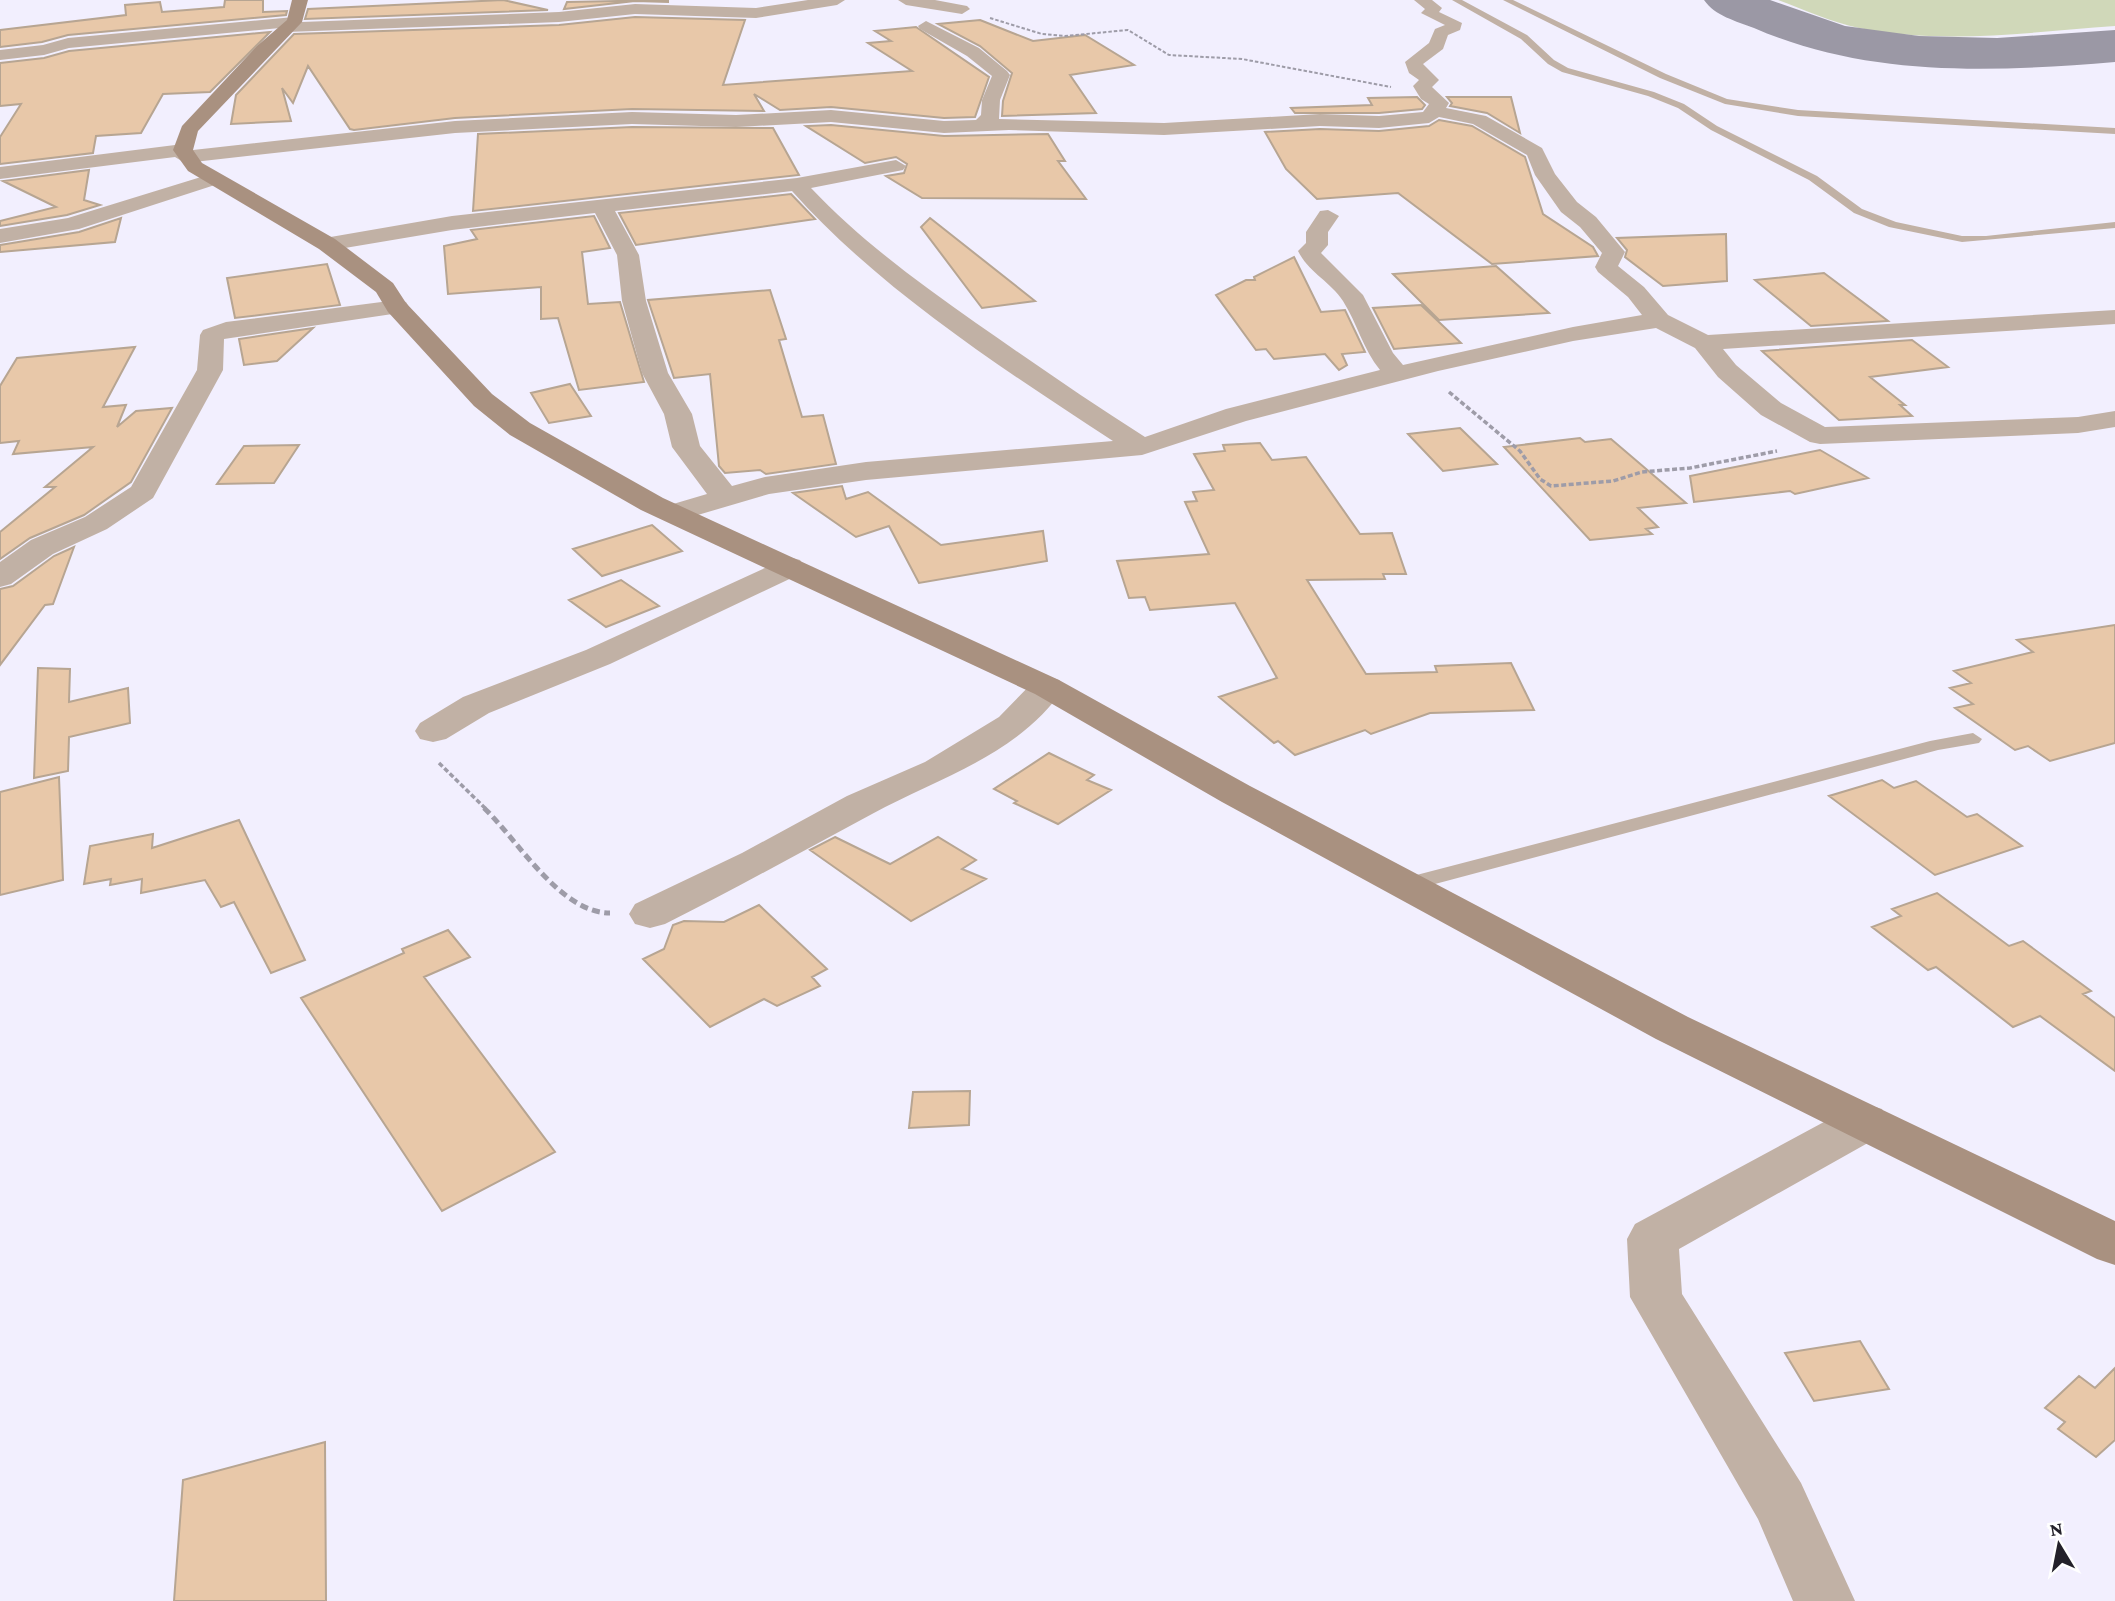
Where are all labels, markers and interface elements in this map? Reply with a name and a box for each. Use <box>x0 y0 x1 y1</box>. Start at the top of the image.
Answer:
north arrow <box>2024 1510 2094 1580</box>
text: N <box>2048 1517 2064 1540</box>

